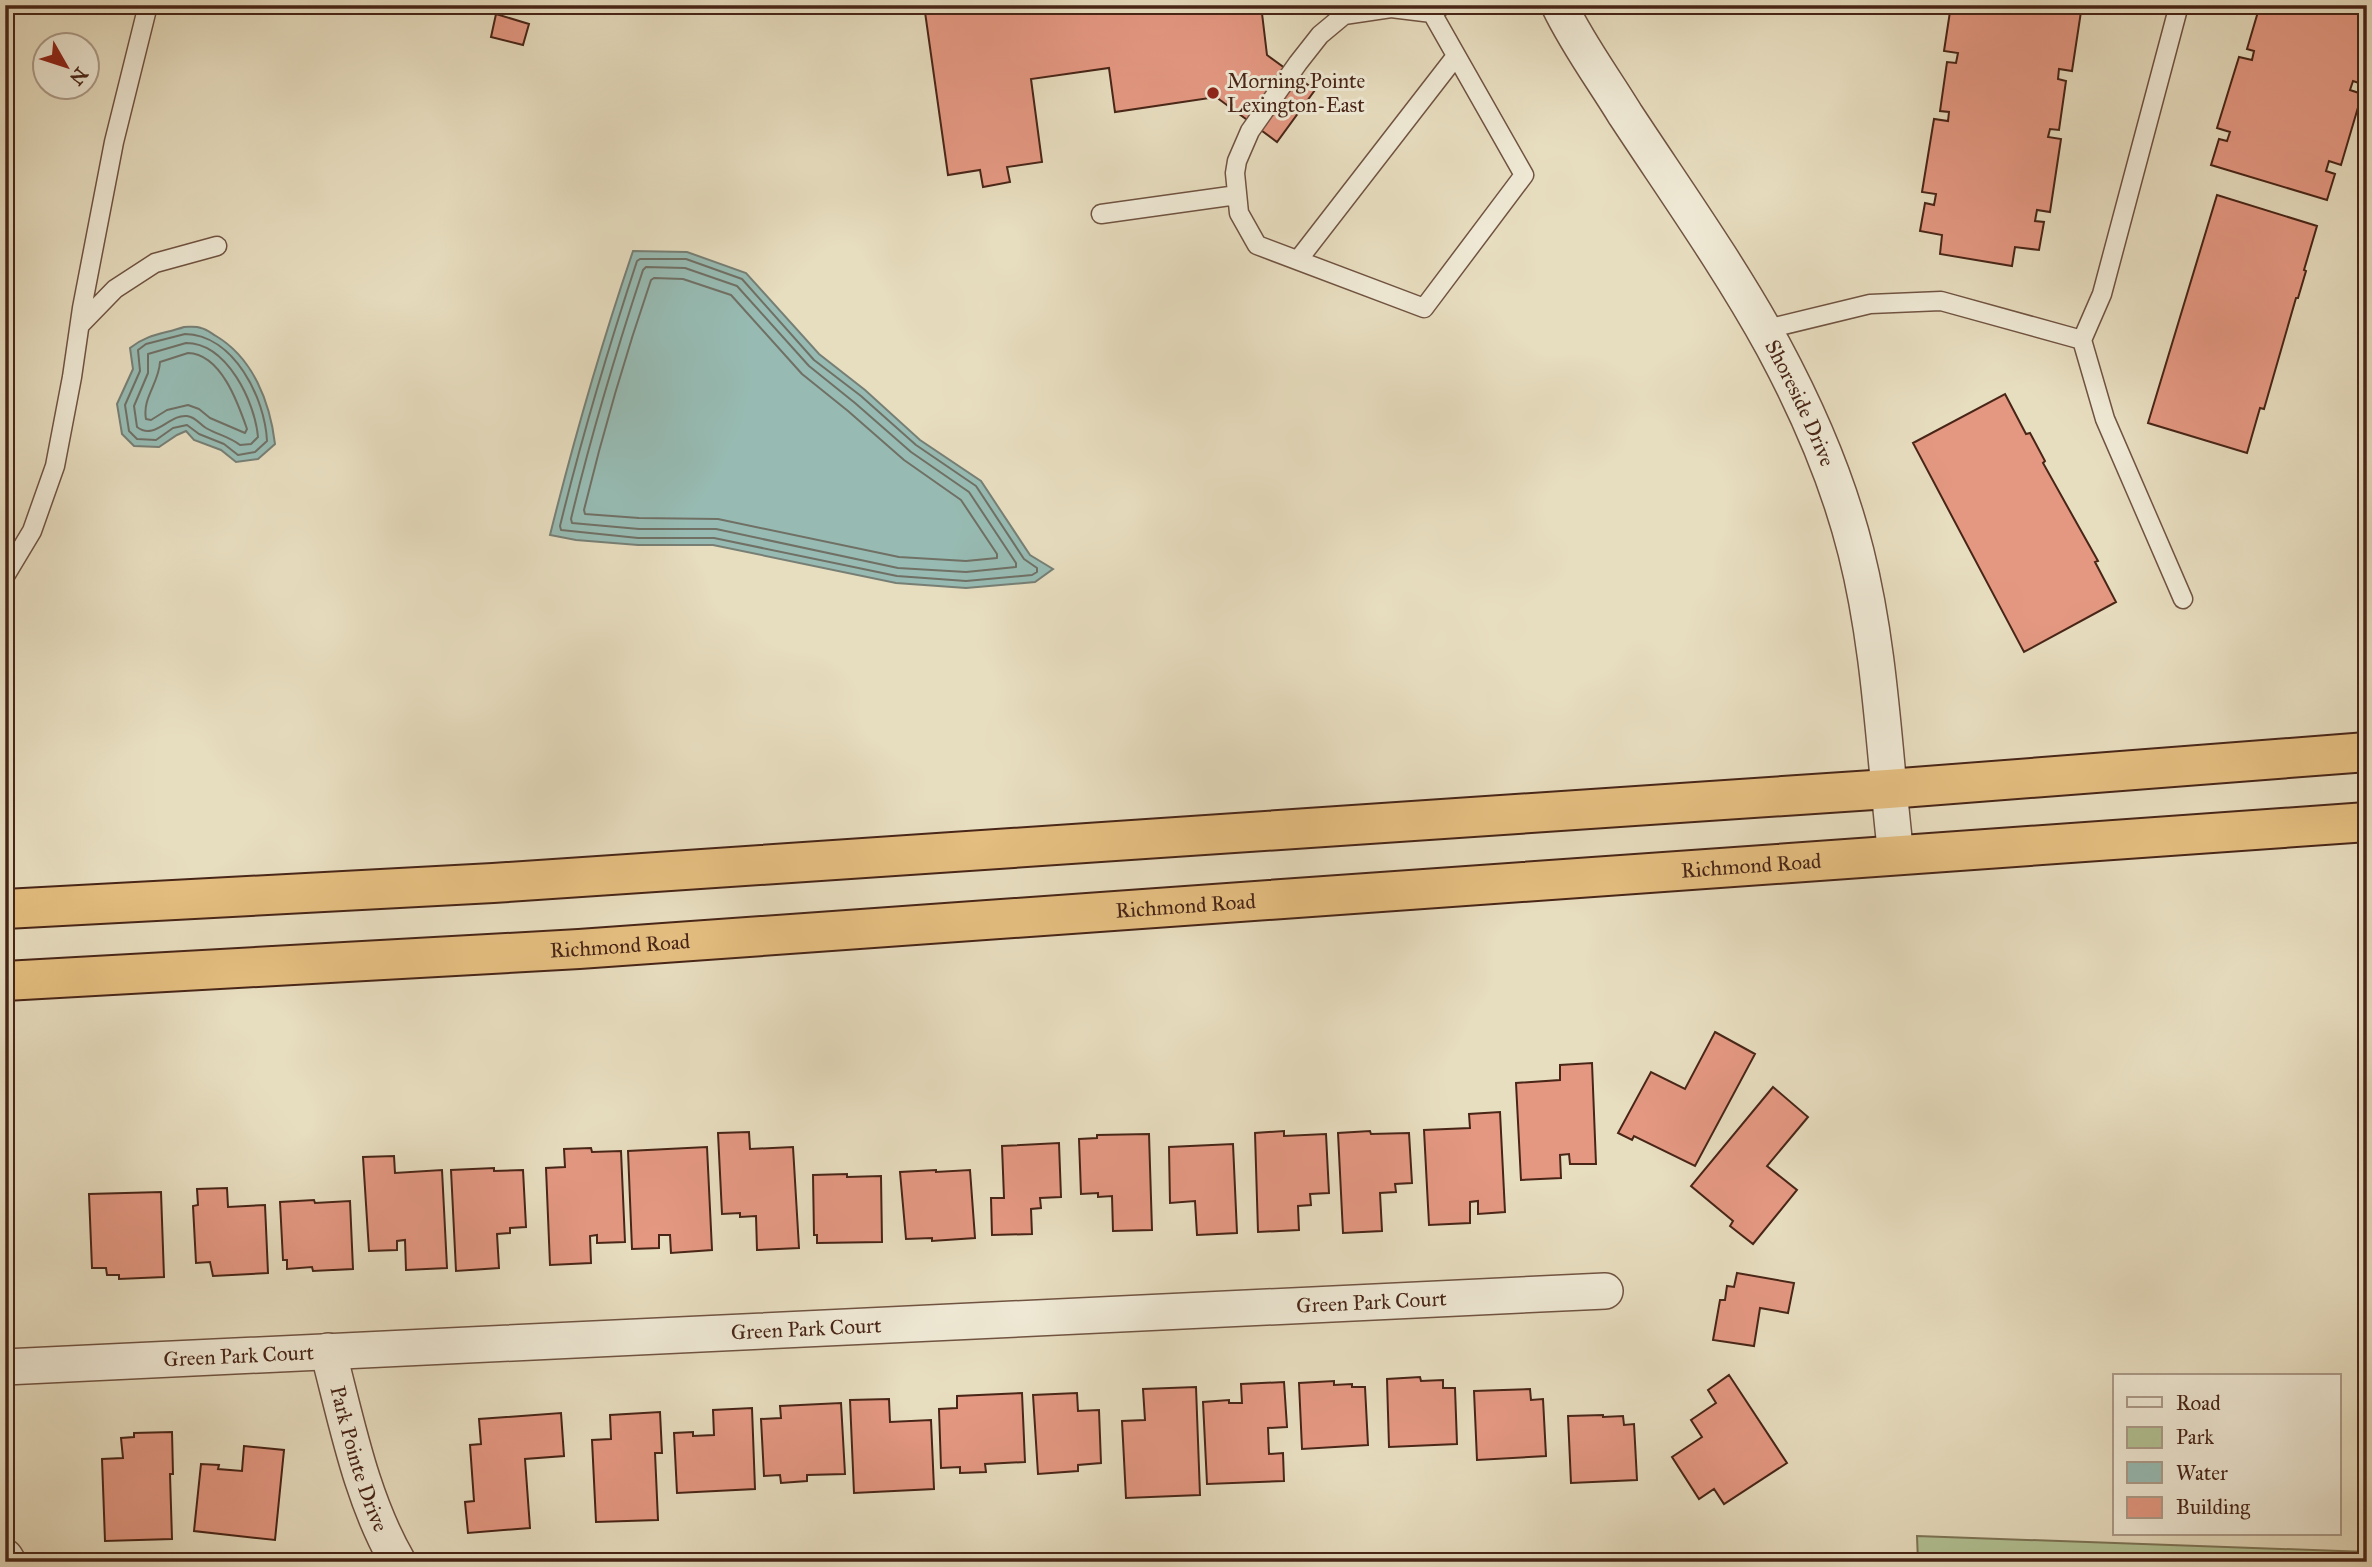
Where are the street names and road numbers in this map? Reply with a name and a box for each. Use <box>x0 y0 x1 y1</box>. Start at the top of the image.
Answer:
street label: Shoreside Drive <box>1759 335 1841 470</box>
street label: Richmond Road <box>1680 848 1823 884</box>
street label: Richmond Road <box>1115 888 1257 924</box>
street label: Richmond Road <box>549 928 691 964</box>
street label: Green Park Court <box>1296 1286 1448 1319</box>
street label: Green Park Court <box>730 1312 882 1346</box>
street label: Green Park Court <box>163 1339 315 1372</box>
street label: Park Pointe Drive <box>324 1383 394 1536</box>

